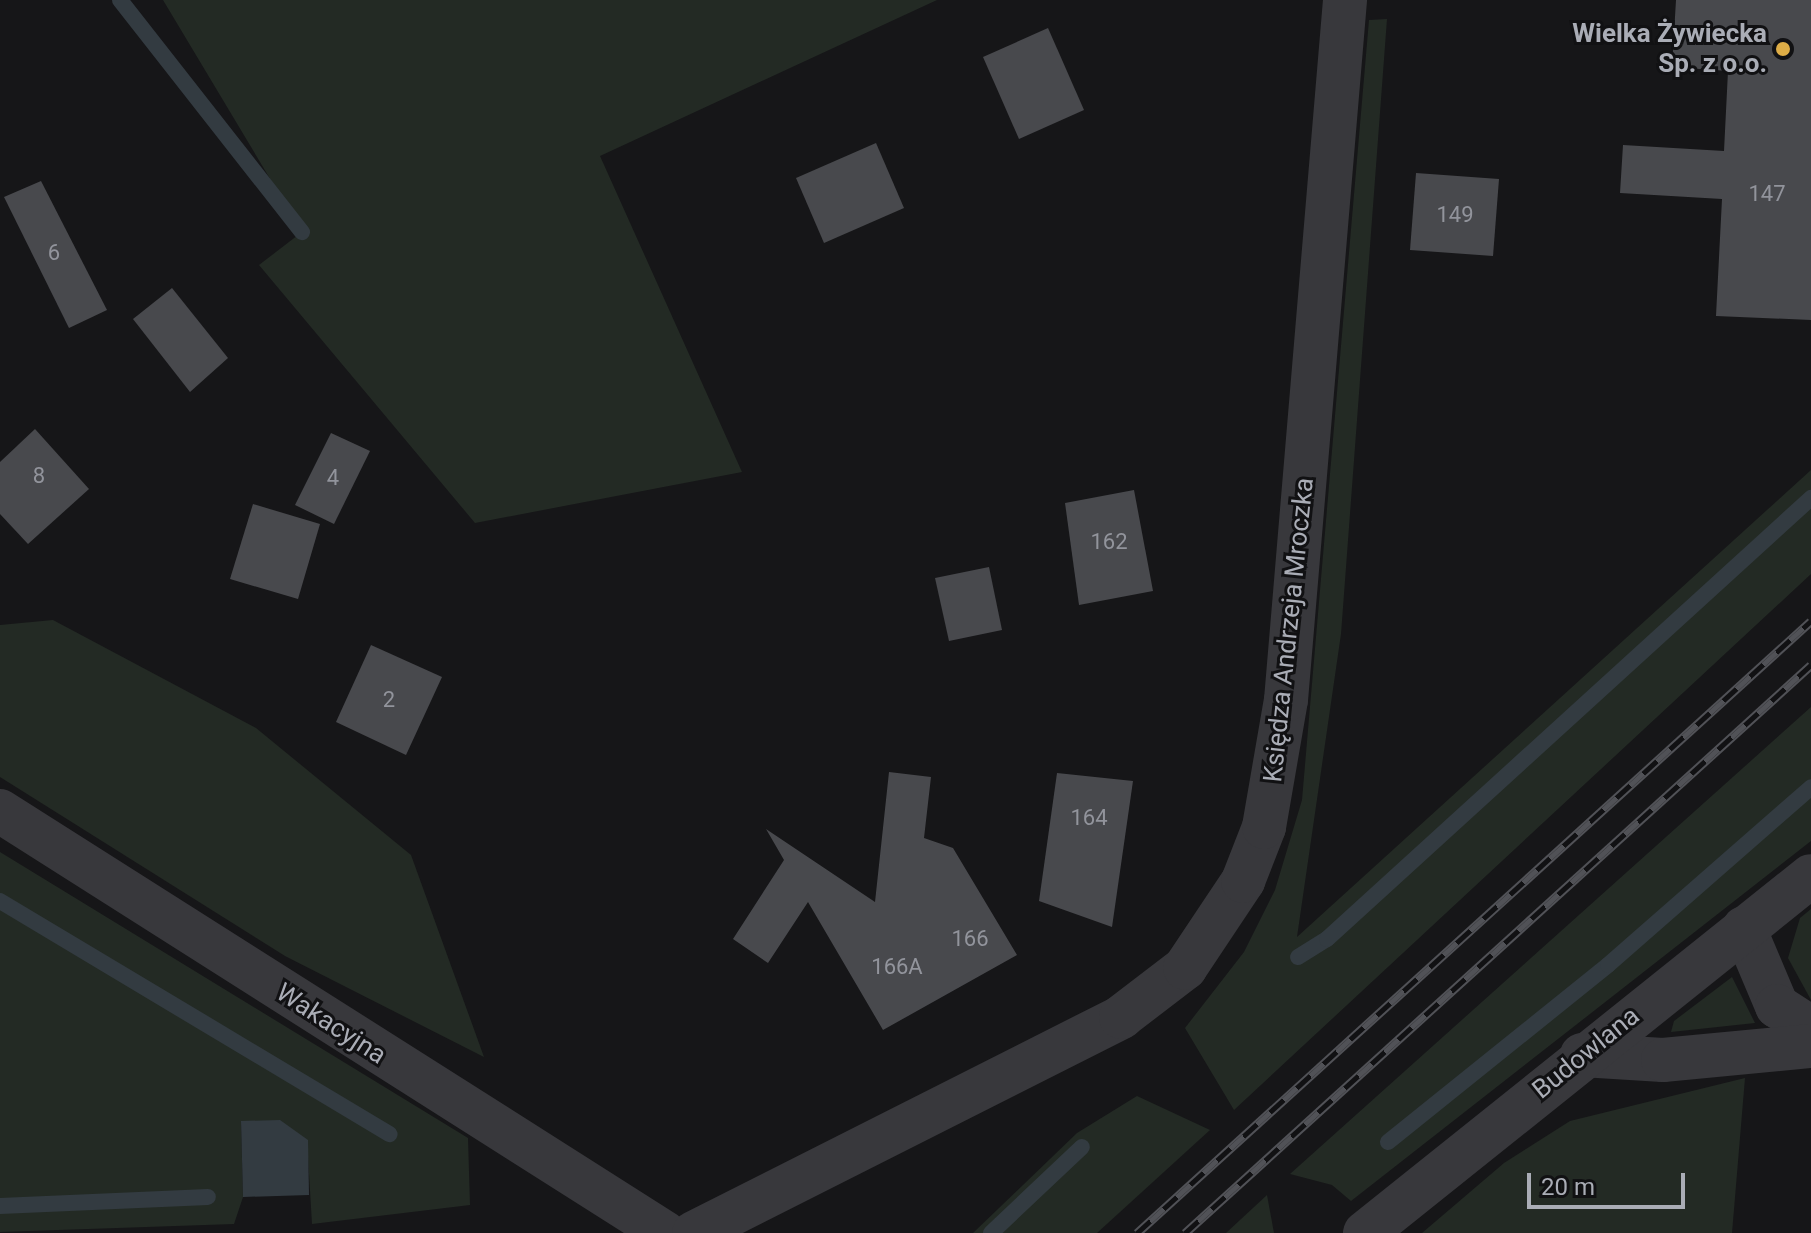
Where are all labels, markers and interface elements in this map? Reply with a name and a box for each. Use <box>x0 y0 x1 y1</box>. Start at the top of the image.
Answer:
place label: Wielka Żywiecka Sp. z o.o. <box>1572 18 1767 80</box>
marker: Wielka Żywiecka Sp. z o.o. <box>1774 40 1792 58</box>
house number: 147 <box>1748 181 1786 207</box>
house number: 149 <box>1436 202 1474 228</box>
house number: 6 <box>48 240 60 266</box>
house number: 8 <box>33 463 45 489</box>
house number: 4 <box>327 465 339 491</box>
street label: Księdza Andrzeja Mroczka <box>1257 476 1321 784</box>
house number: 162 <box>1090 529 1128 555</box>
house number: 2 <box>383 687 395 713</box>
house number: 164 <box>1070 805 1108 831</box>
house number: 166 <box>951 926 989 952</box>
house number: 166A <box>871 954 923 980</box>
street label: Wakacyjna <box>270 977 392 1071</box>
street label: Budowlana <box>1526 1000 1646 1106</box>
scale bar <box>1531 1157 1689 1207</box>
text: 20 m <box>1541 1173 1595 1201</box>

